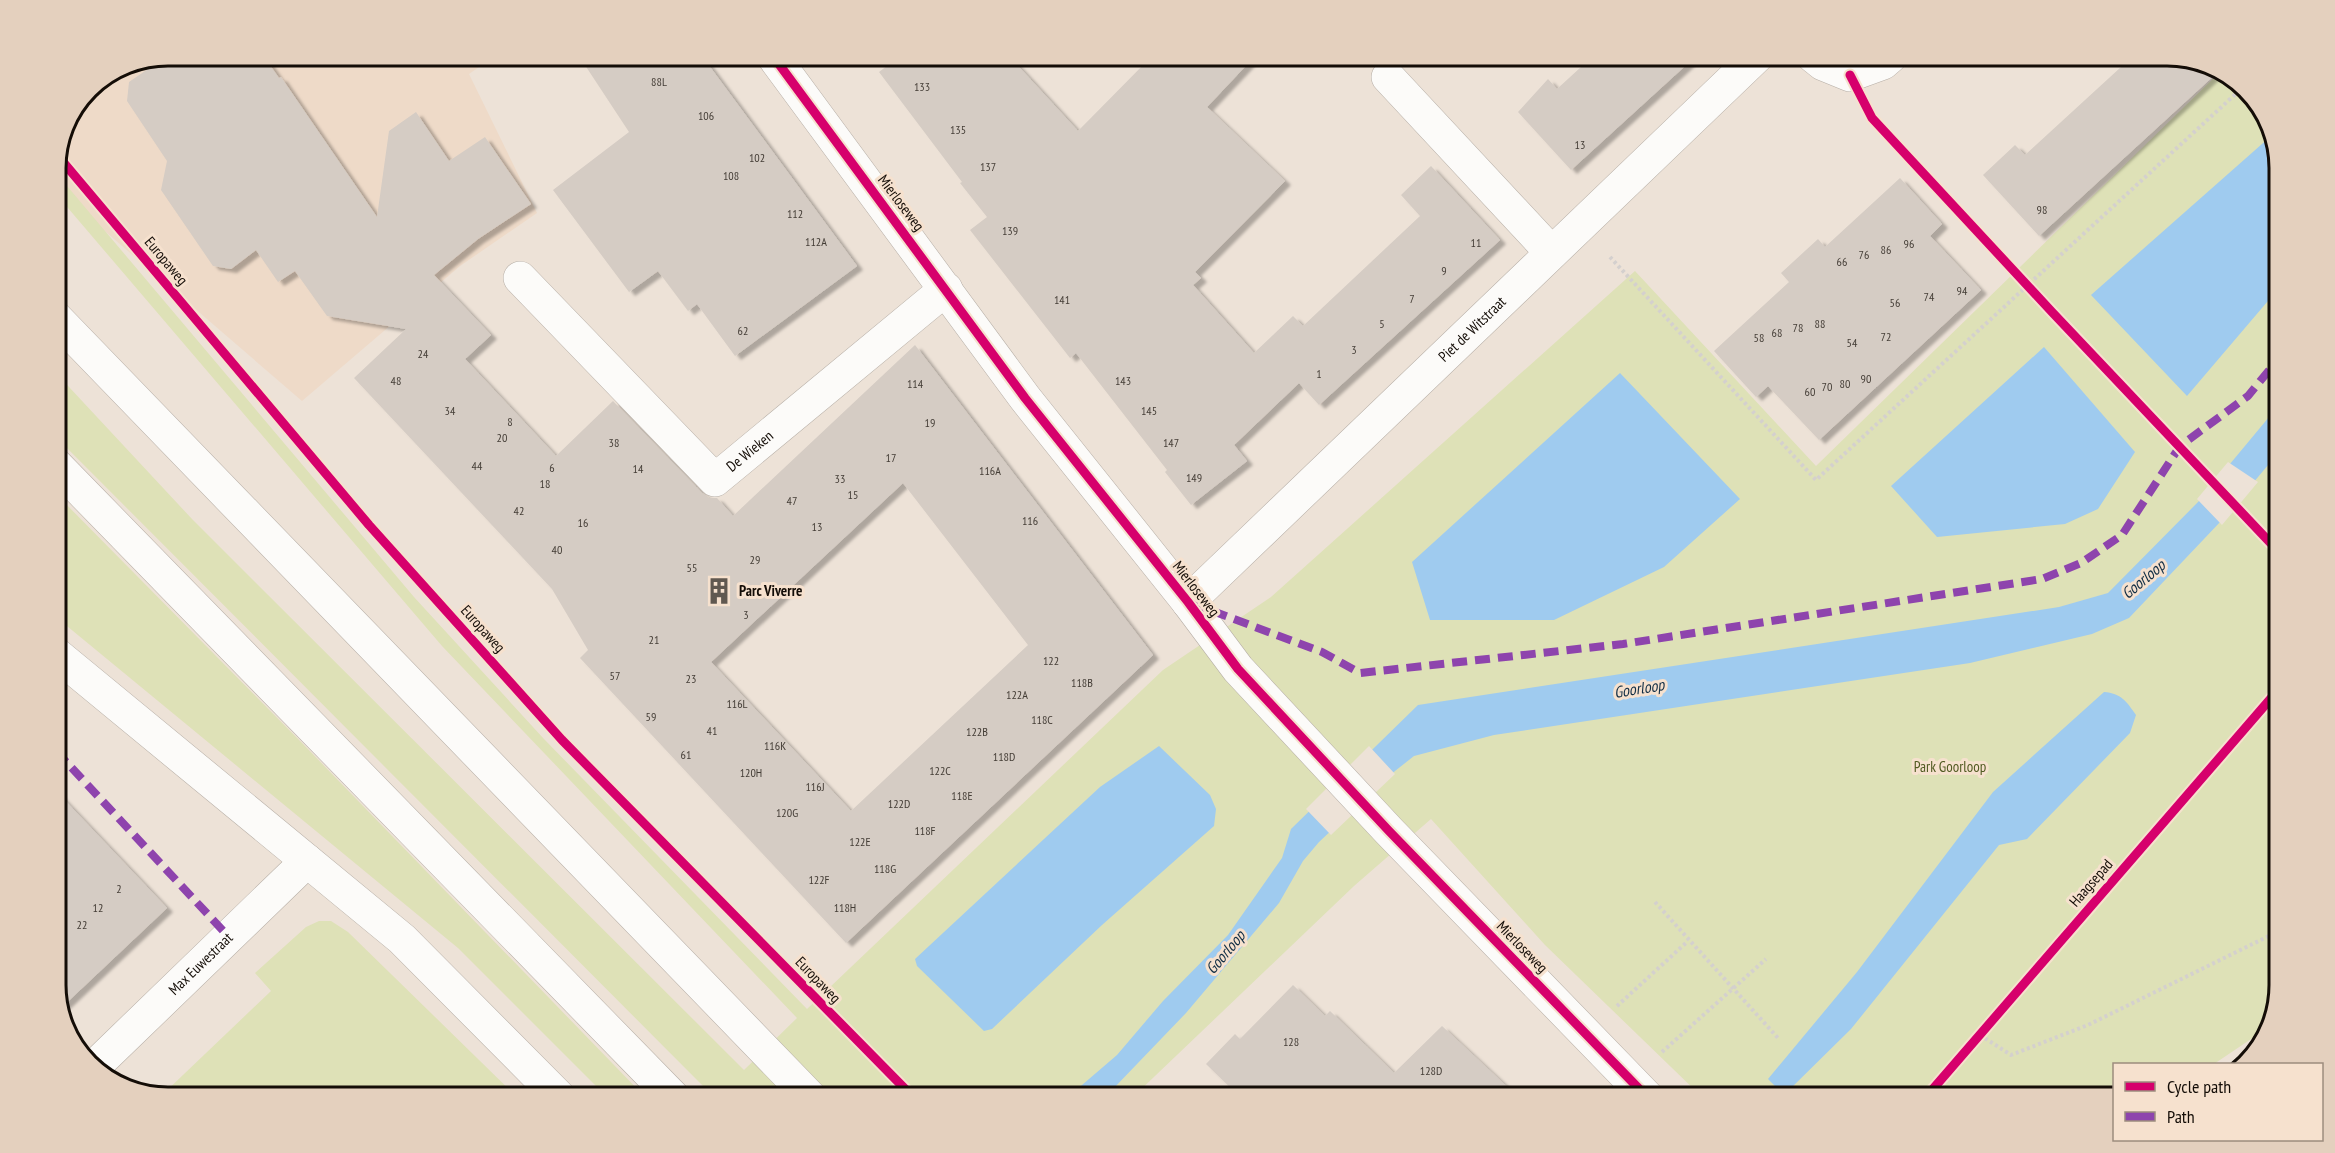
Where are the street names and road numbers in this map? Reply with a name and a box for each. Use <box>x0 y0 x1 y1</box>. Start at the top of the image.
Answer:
street label: Mierloseweg <box>874 171 929 235</box>
street label: Europaweg <box>141 233 192 289</box>
street label: Piet de Witstraat <box>1434 292 1510 366</box>
street label: De Wieken <box>722 426 777 476</box>
street label: Mierloseweg <box>1169 557 1224 620</box>
street label: Europaweg <box>457 601 510 656</box>
street label: Haagsepad <box>2065 855 2116 910</box>
street label: Mierloseweg <box>1493 916 1552 977</box>
street label: Max Euwestraat <box>164 928 236 999</box>
street label: Europaweg <box>792 952 845 1007</box>

